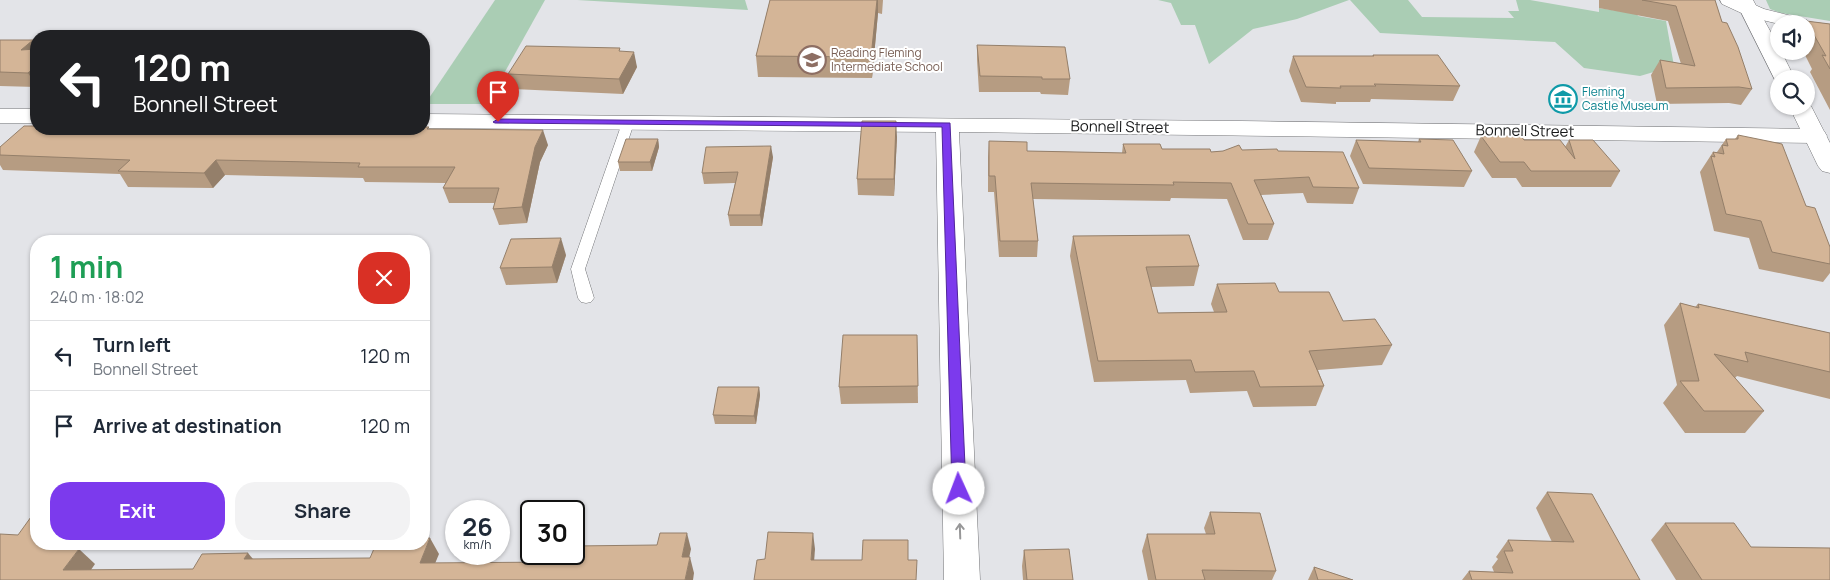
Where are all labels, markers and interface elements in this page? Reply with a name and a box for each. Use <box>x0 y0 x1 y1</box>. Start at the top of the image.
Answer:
map controls <box>1770 15 1815 115</box>
button: sound <box>1770 15 1815 60</box>
text: 120 m <box>133 44 231 92</box>
place label: Reading Fleming Intermediate School <box>831 44 943 75</box>
school or university icon: Reading Fleming Intermediate School <box>797 45 827 75</box>
icon: left <box>50 50 115 115</box>
button: search <box>1770 70 1815 115</box>
pin <box>477 71 519 122</box>
icon: arrive <box>484 78 512 106</box>
place label: Fleming Castle Museum <box>1582 83 1668 114</box>
museum icon: Fleming Castle Museum <box>1548 84 1578 114</box>
text: Bonnell Street <box>133 89 278 119</box>
street label: Bonnell Street <box>1070 115 1170 138</box>
street label: Bonnell Street <box>1475 119 1575 142</box>
text: 1 min <box>50 246 123 287</box>
button: close <box>358 252 410 304</box>
text: 240 m · 18:02 <box>50 286 144 308</box>
text: Turn left <box>93 332 171 358</box>
icon: left <box>50 342 78 370</box>
text: 120 m <box>360 343 410 369</box>
text: Bonnell Street <box>93 358 198 380</box>
icon: arrive <box>50 412 78 440</box>
text: Arrive at destination <box>93 413 282 439</box>
text: 120 m <box>360 413 410 439</box>
position arrow <box>932 462 984 514</box>
button: Exit <box>50 482 225 540</box>
button: Share <box>235 482 410 540</box>
speed limit sign: 30 <box>520 500 585 565</box>
text: 26 <box>462 509 493 544</box>
one-way arrow <box>956 524 965 540</box>
text: km/h <box>464 536 491 553</box>

